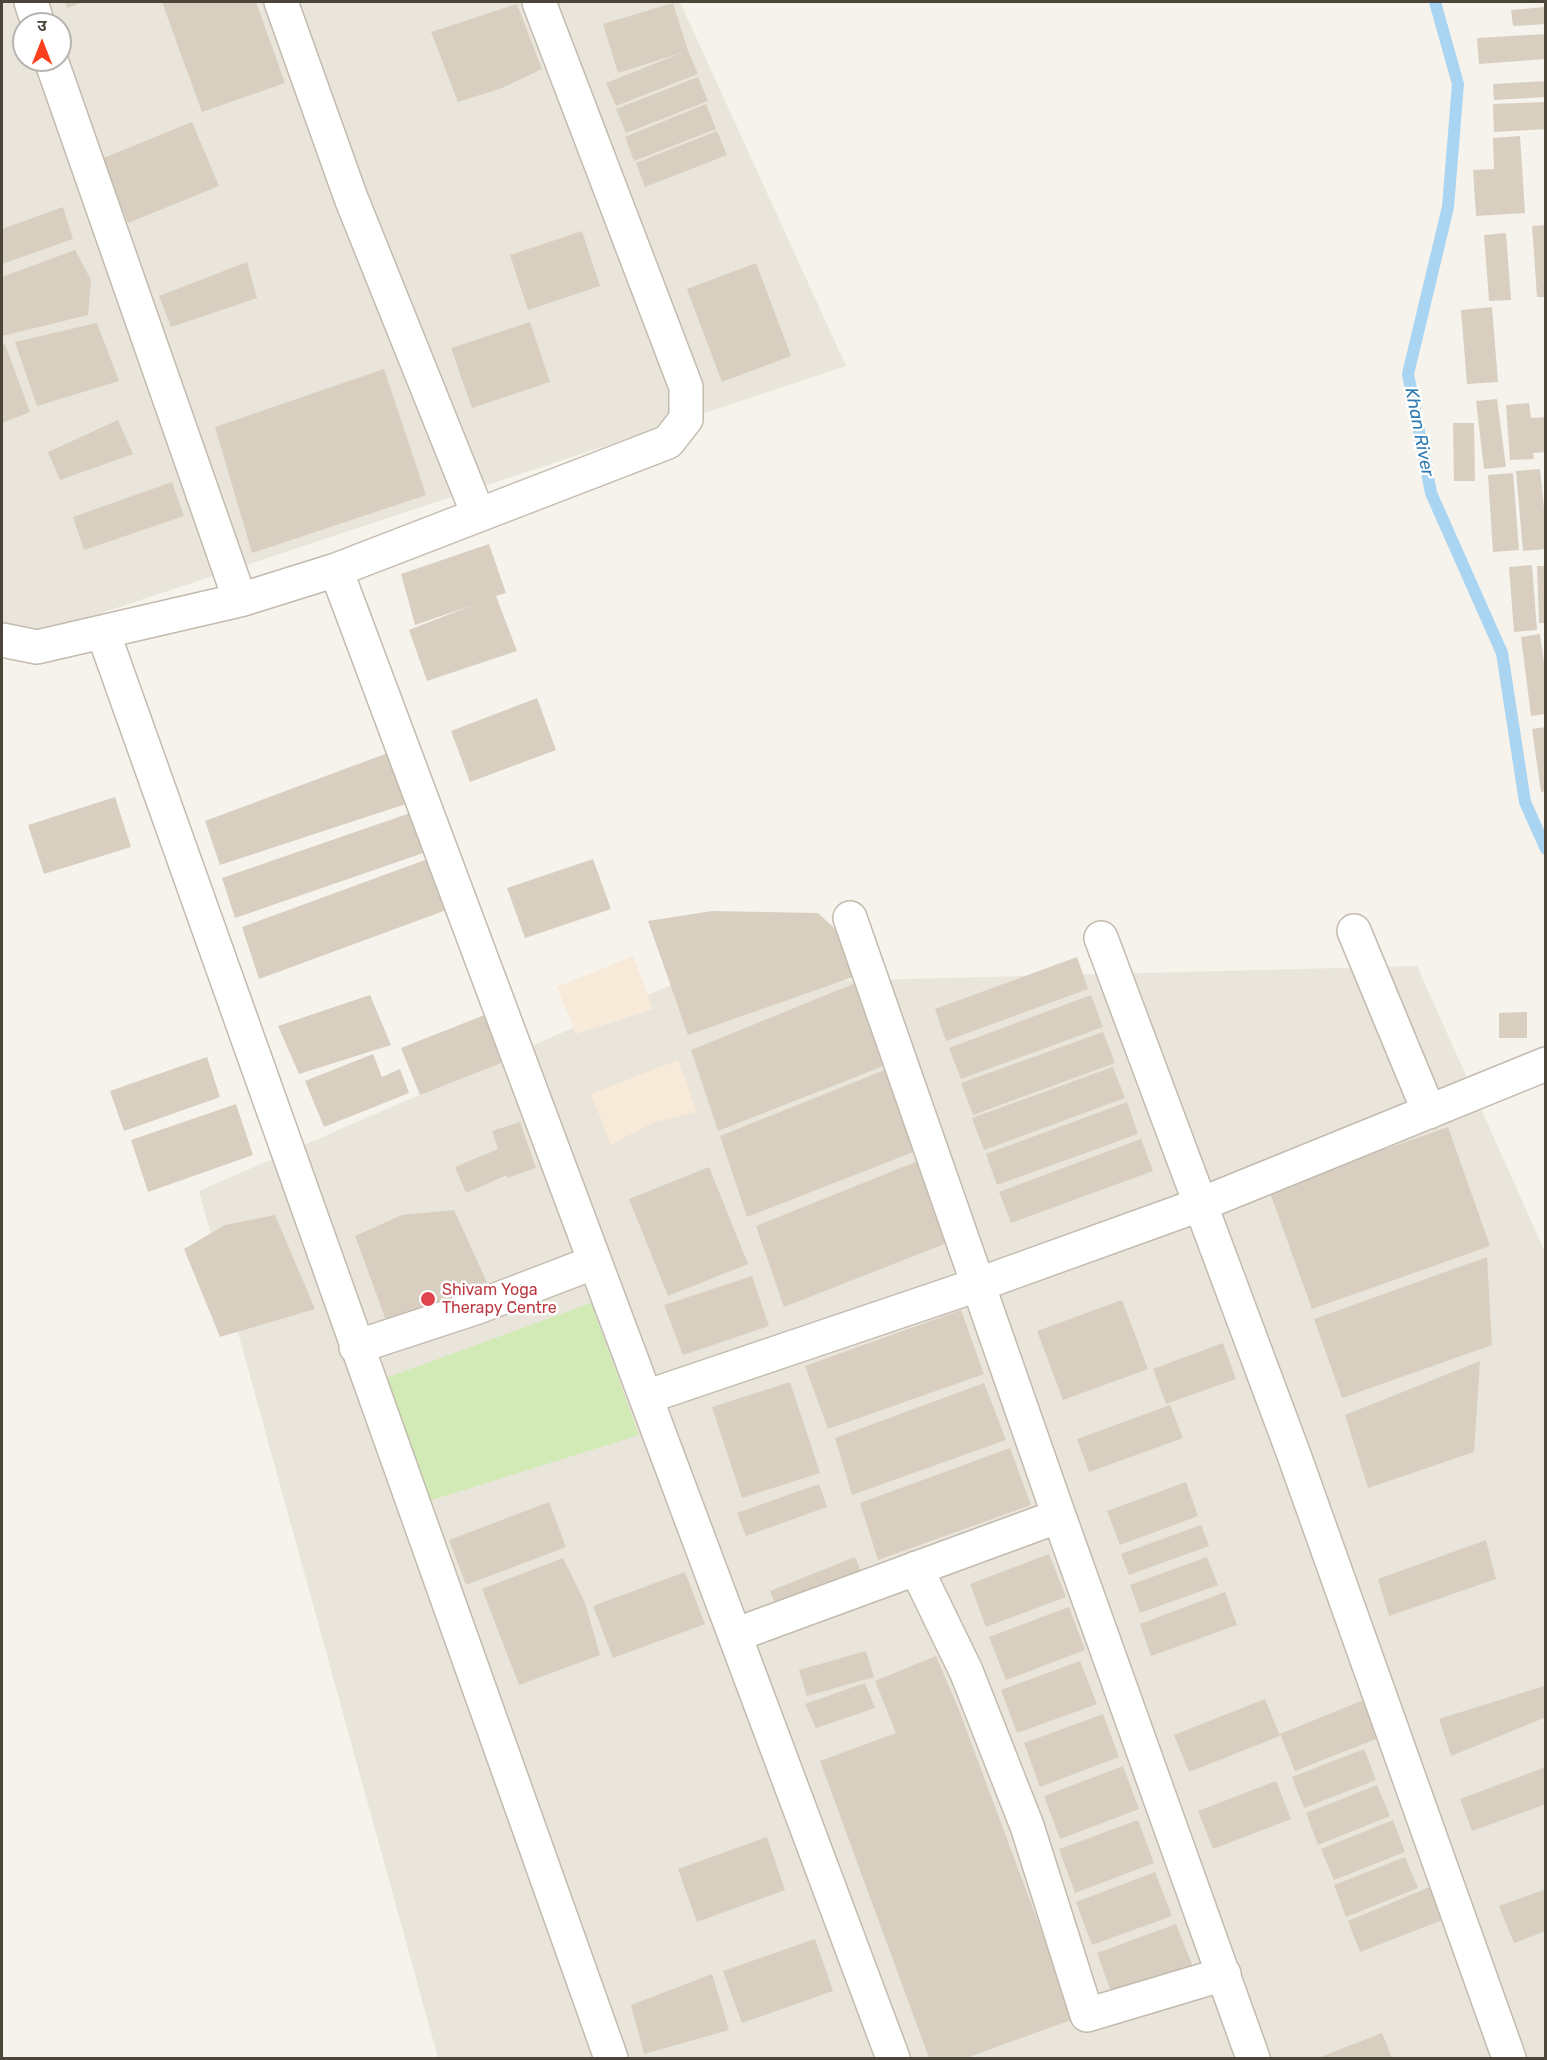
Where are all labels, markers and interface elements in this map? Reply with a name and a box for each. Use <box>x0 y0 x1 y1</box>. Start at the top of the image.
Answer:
north arrow <box>12 12 72 72</box>
text: उ <box>37 16 47 35</box>
water label: Khan River <box>1400 386 1438 478</box>
place label: Shivam Yoga Therapy Centre <box>442 1280 557 1318</box>
marker: Shivam Yoga Therapy Centre <box>419 1290 437 1308</box>

